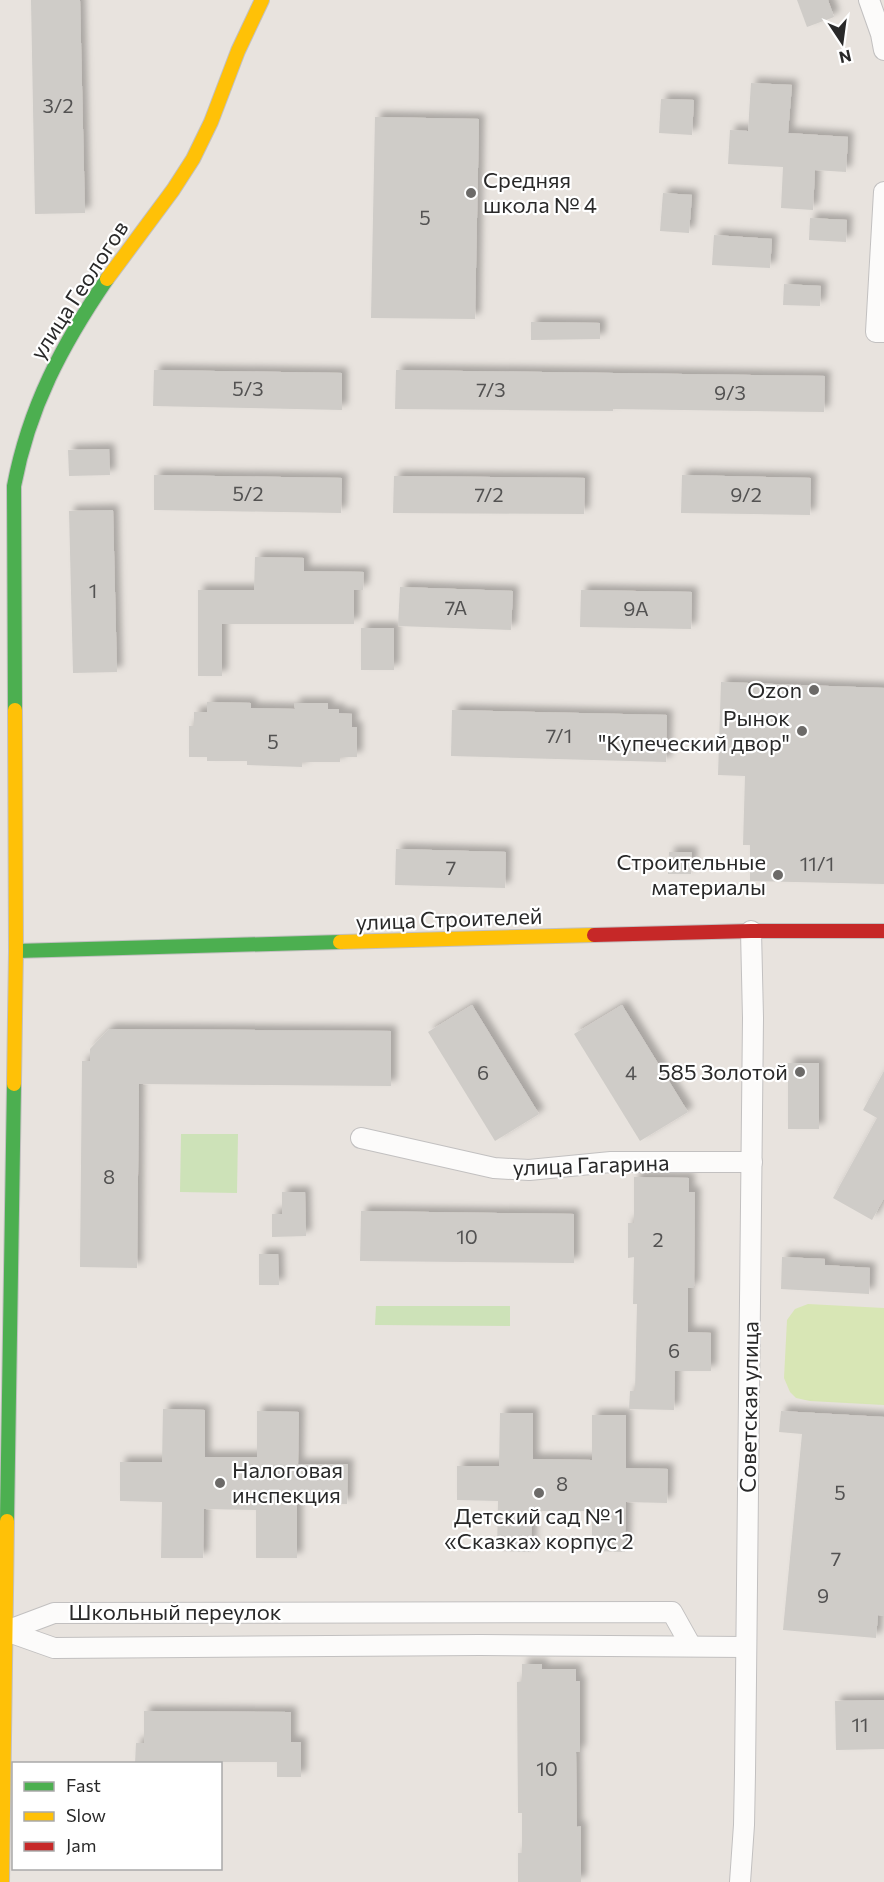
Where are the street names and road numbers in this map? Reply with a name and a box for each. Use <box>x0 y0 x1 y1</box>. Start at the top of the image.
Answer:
street label: улица Геологов <box>24 215 133 364</box>
street label: улица Строителей <box>355 902 543 935</box>
street label: улица Гагарина <box>512 1148 670 1181</box>
street label: Советская улица <box>734 1321 763 1493</box>
street label: Школьный переулок <box>68 1598 282 1625</box>

